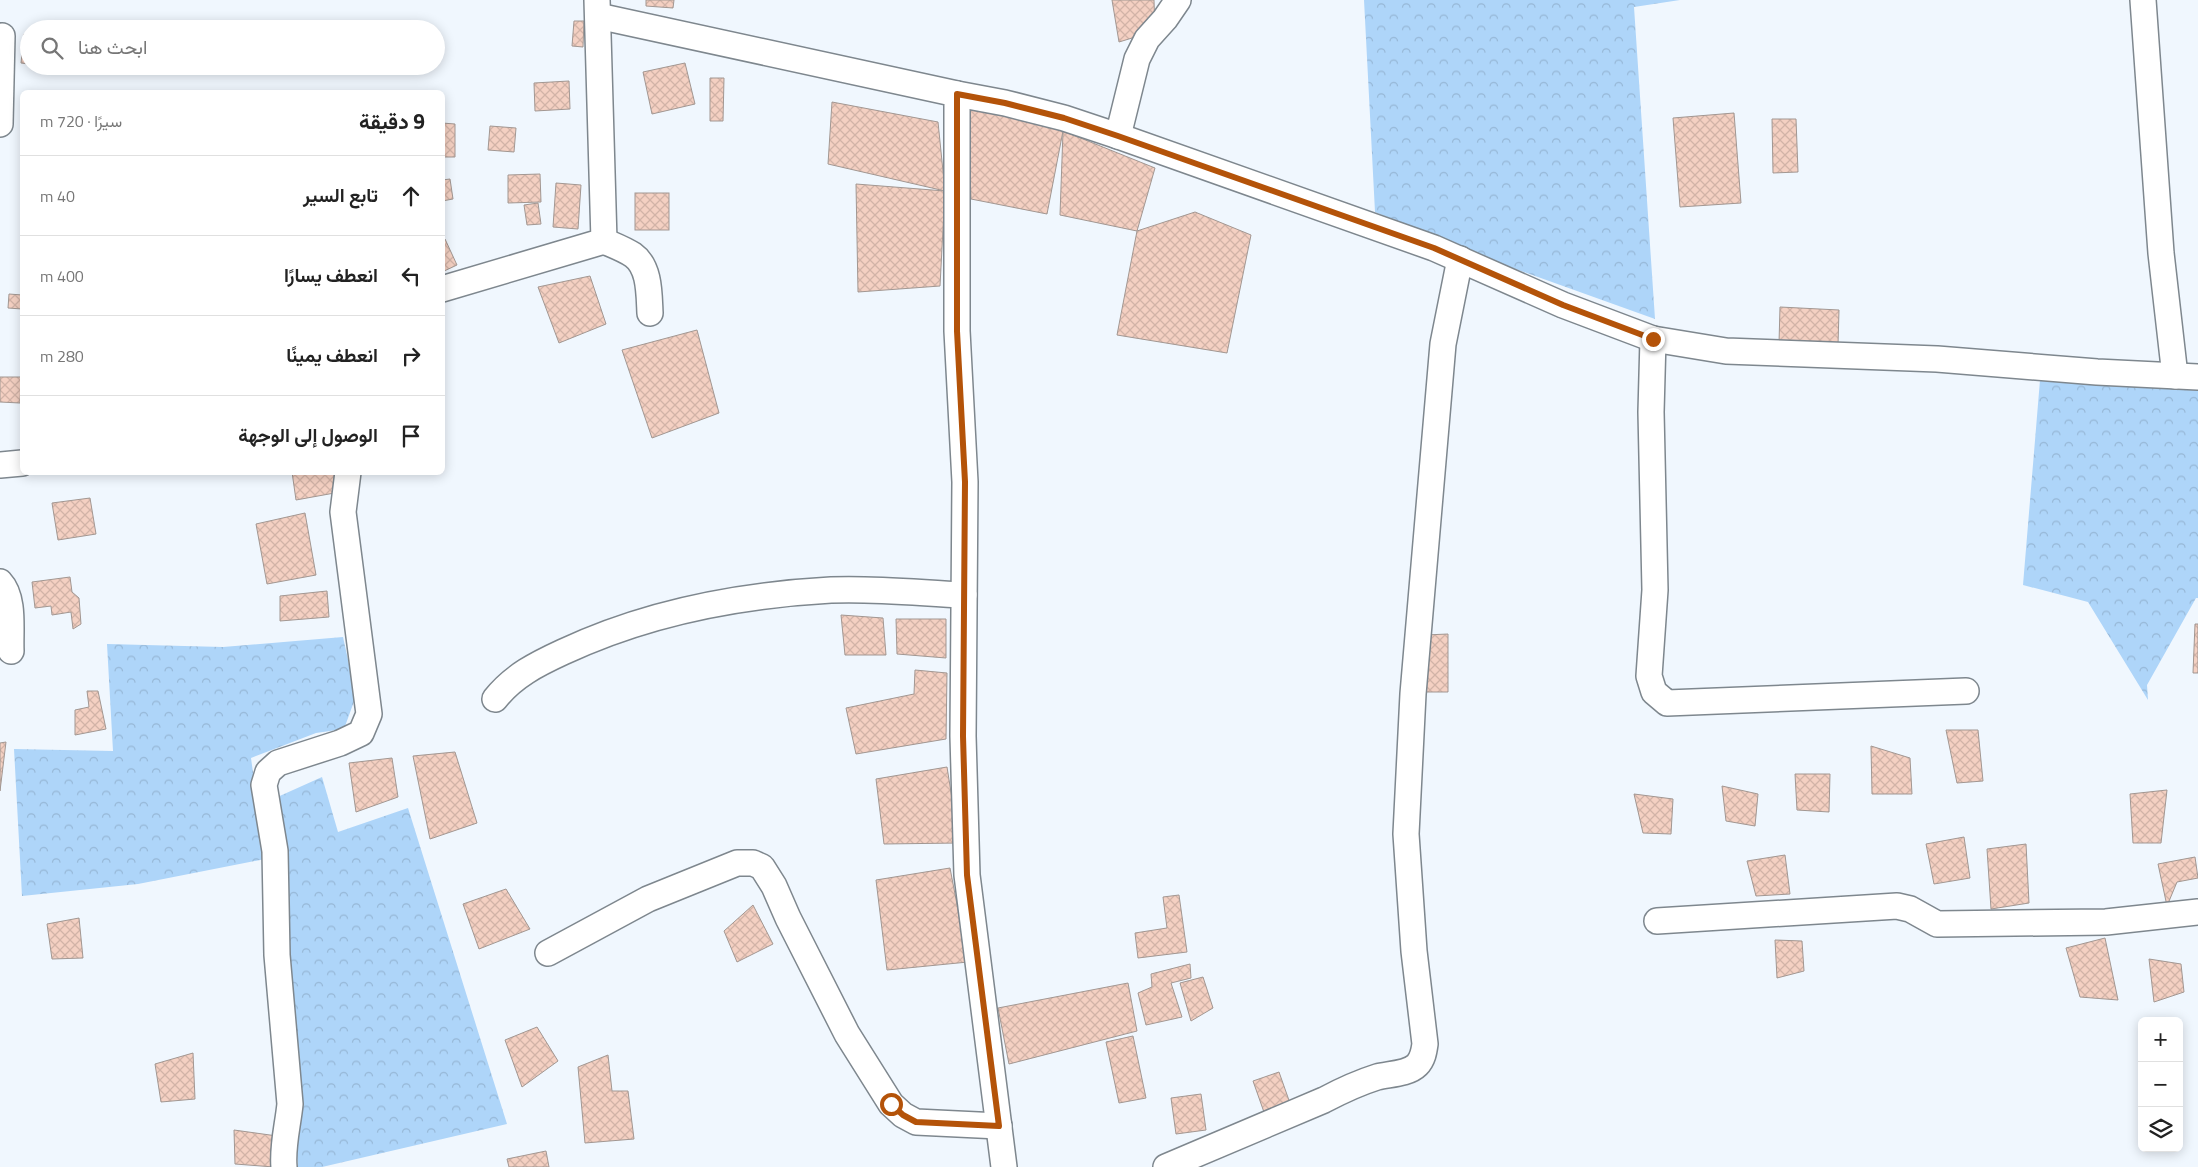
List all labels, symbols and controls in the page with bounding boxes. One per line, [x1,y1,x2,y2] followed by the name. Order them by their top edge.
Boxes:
[20,20,445,75] search box
[78,32,147,61] text: ابحث هنا
[38,34,66,62] icon: search
[359,105,425,137] text: 9 دقيقة
[40,109,122,133] text: سيرًا · 720 m
[303,180,378,209] text: تابع السير
[397,182,425,210] icon: ahead
[40,184,75,208] text: 40 m
[284,260,378,289] text: انعطف يسارًا
[397,262,425,290] icon: left
[40,264,84,288] text: 400 m
[1642,328,1665,351] route end
[286,340,378,369] text: انعطف يمينًا
[397,342,425,370] icon: right
[40,344,84,368] text: 280 m
[238,420,378,449] text: الوصول إلى الوجهة
[397,422,425,450] icon: arrive
[2138,1017,2183,1152] map controls
[2138,1017,2183,1062] button: +
[2138,1062,2183,1107] button: −
[880,1093,903,1116] route start
[2138,1107,2183,1152] button: layers

